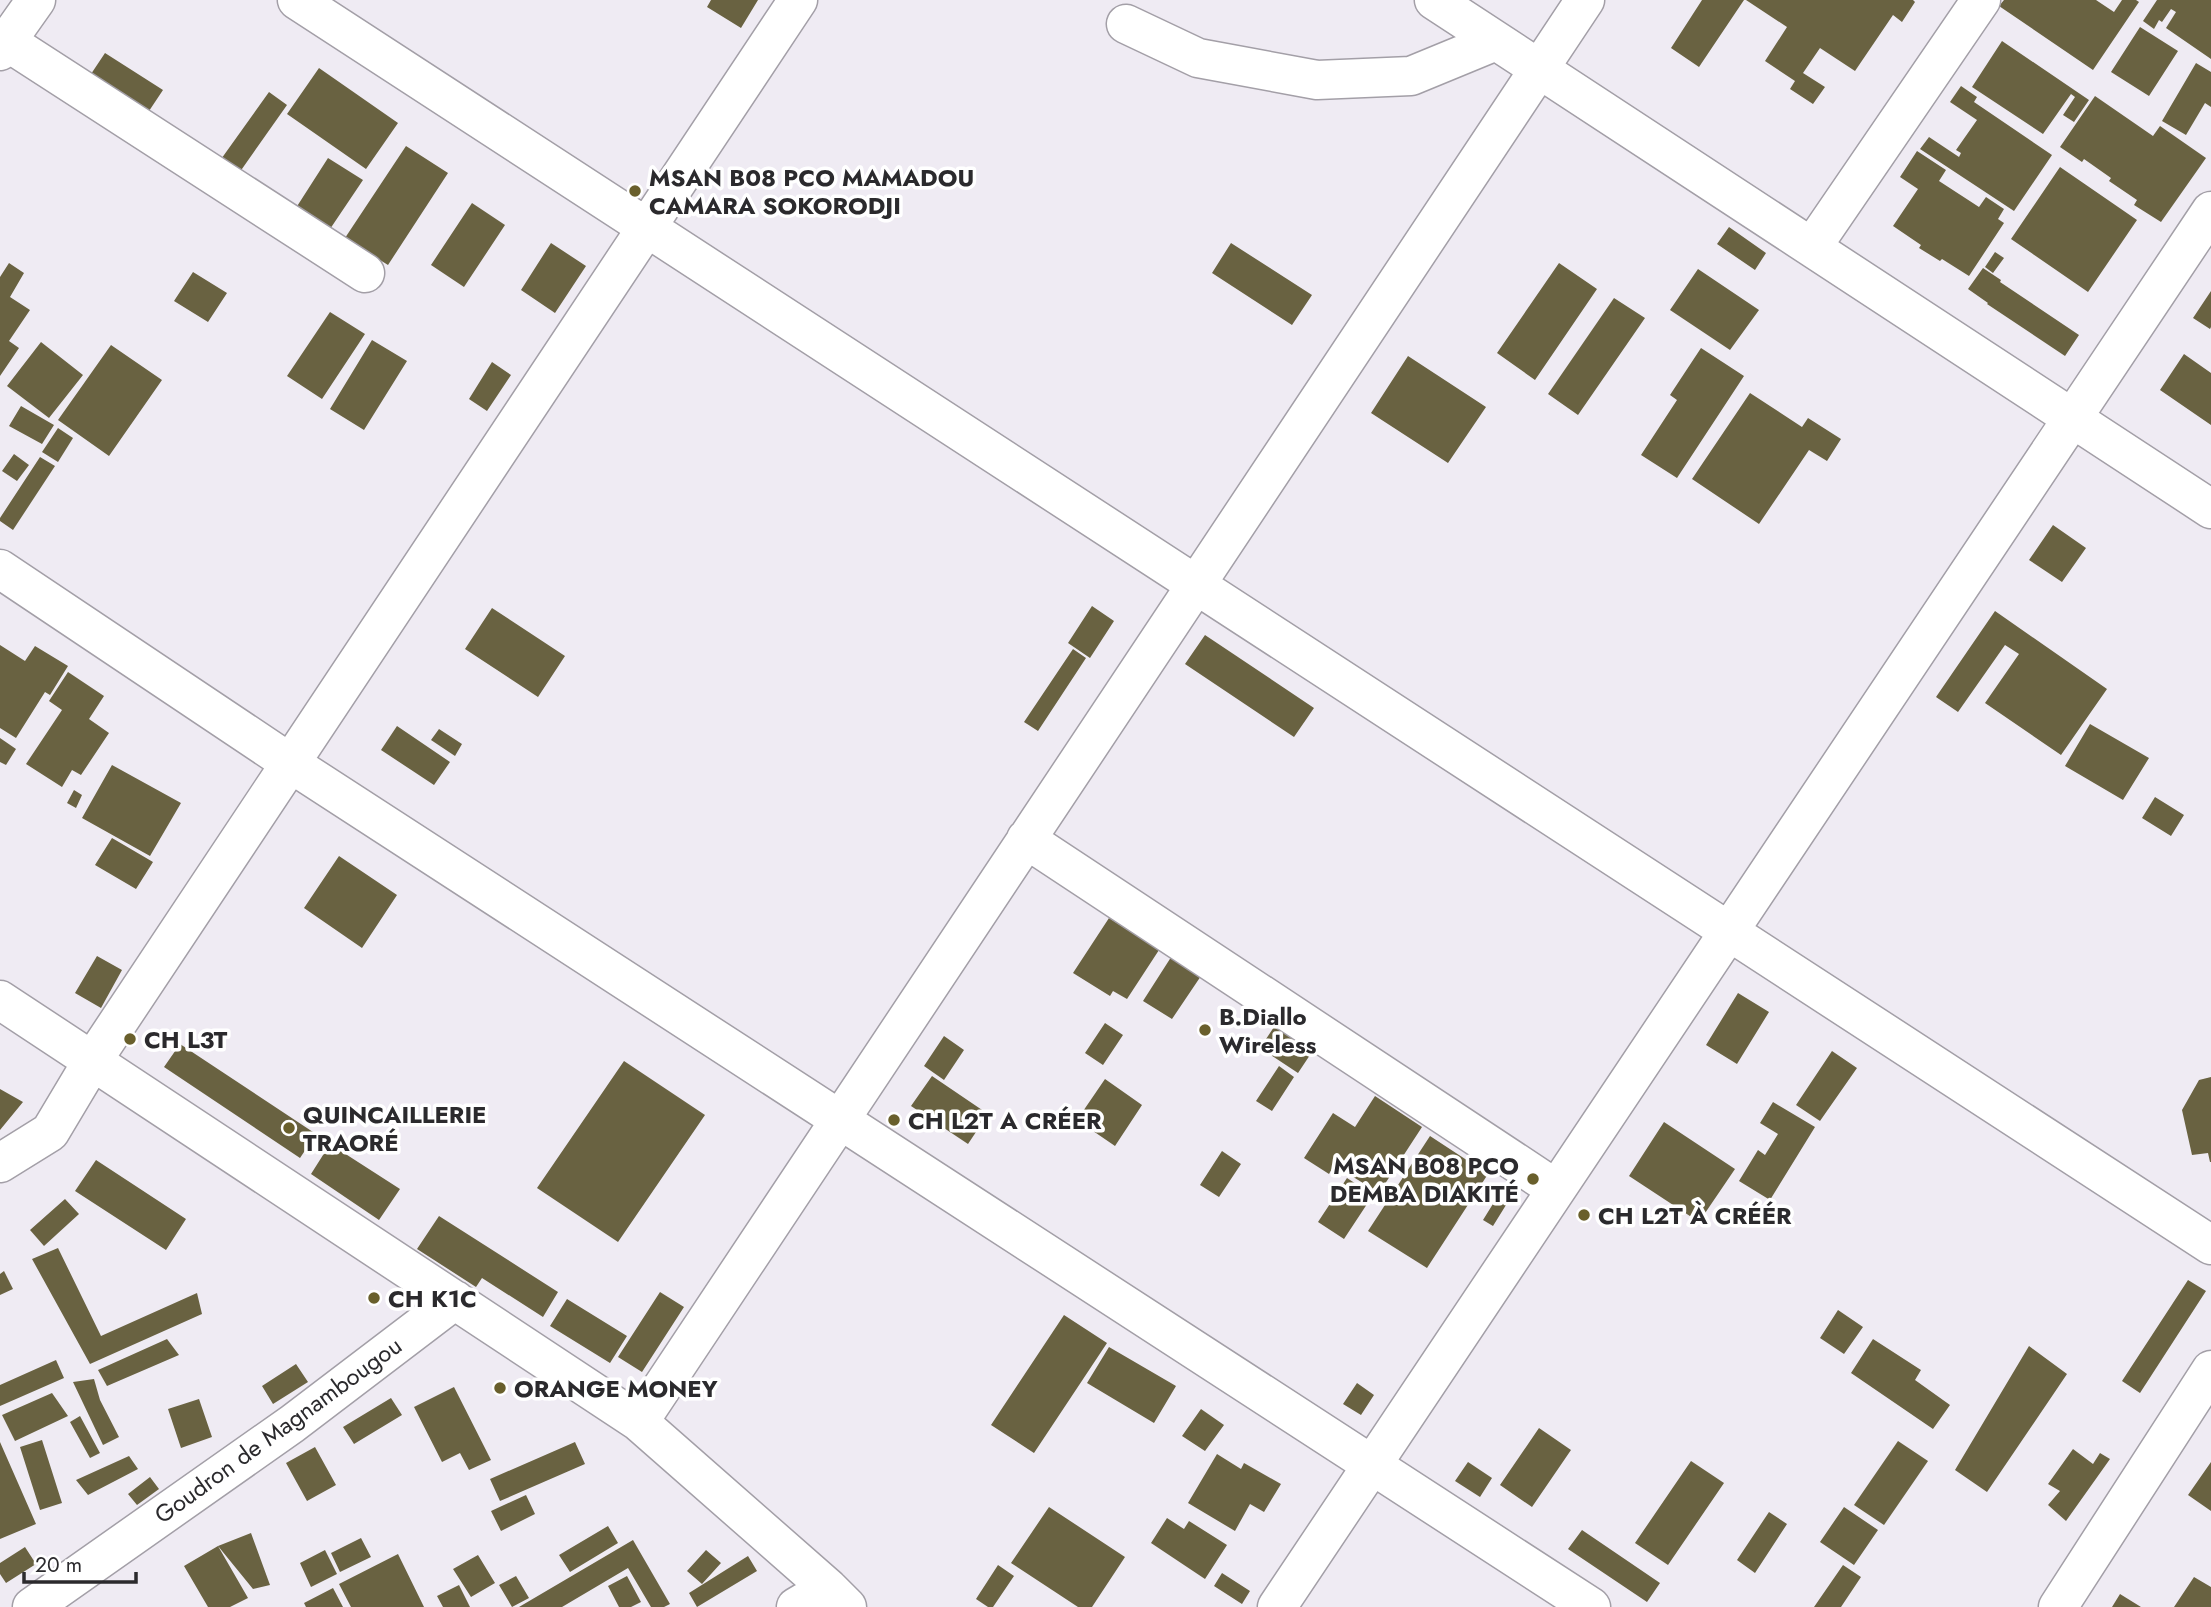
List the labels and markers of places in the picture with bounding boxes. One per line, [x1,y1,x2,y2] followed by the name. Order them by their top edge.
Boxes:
[649,160,974,223] place label: MSAN B08 PCO MAMADOU CAMARA SOKORODJI
[627,183,643,199] marker: MSAN B08 PCO MAMADOU CAMARA SOKORODJI
[1219,999,1317,1062] place label: B.Diallo Wireless
[144,1022,228,1057] place label: CH L3T
[1197,1022,1213,1038] marker: B.Diallo Wireless
[122,1031,138,1047] marker: CH L3T
[303,1097,487,1160] place label: QUINCAILLERIE TRAORÉ
[908,1103,1102,1138] place label: CH L2T A CRÉER
[886,1112,902,1128] marker: CH L2T A CRÉER
[281,1120,297,1136] marker: QUINCAILLERIE TRAORÉ
[1330,1148,1519,1211] place label: MSAN B08 PCO DEMBA DIAKITÉ
[1525,1171,1541,1187] marker: MSAN B08 PCO DEMBA DIAKITÉ
[1598,1198,1792,1233] place label: CH L2T À CRÉÉR
[1576,1207,1592,1223] marker: CH L2T À CRÉÉR
[388,1281,477,1316] place label: CH K1C
[366,1290,382,1306] marker: CH K1C
[514,1371,718,1406] place label: ORANGE MONEY
[492,1380,508,1396] marker: ORANGE MONEY

